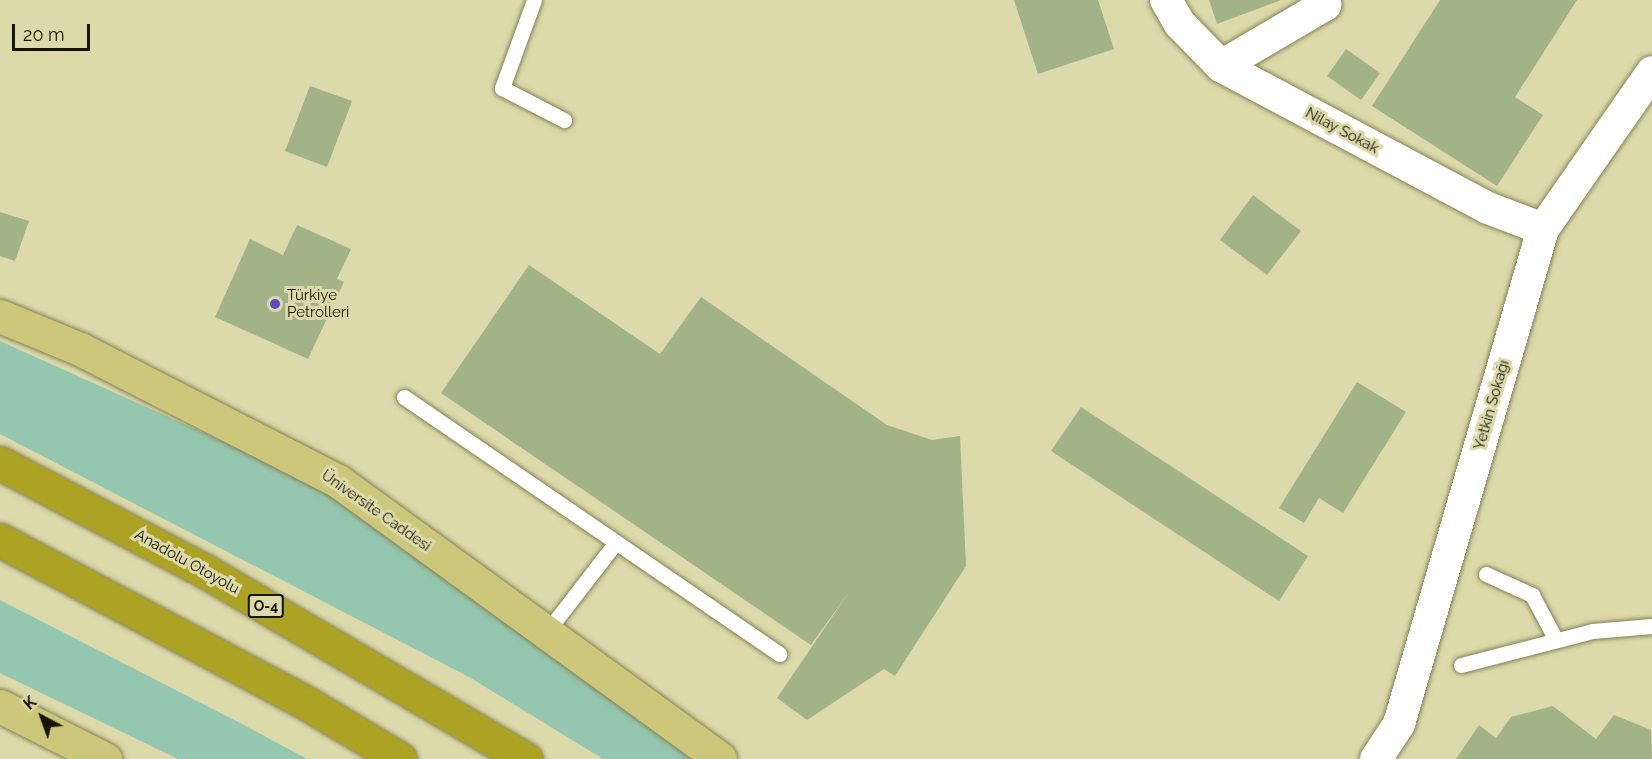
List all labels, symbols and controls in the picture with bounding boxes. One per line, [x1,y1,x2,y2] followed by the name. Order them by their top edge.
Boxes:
[15,12,93,50] scale bar
[23,24,65,45] text: 20 m
[1302,104,1382,158] street label: Nilay Sokak
[287,286,349,321] place label: Türkiye Petrolleri
[268,297,282,311] marker: Türkiye Petrolleri
[1471,358,1513,452] street label: Yetkin Sokağı
[318,466,434,556] street label: Üniversite Caddesi
[132,526,242,598] street label: Anadolu Otoyolu
[246,595,286,617] road number: O-4
[12,687,72,747] north arrow
[20,692,40,714] text: K

